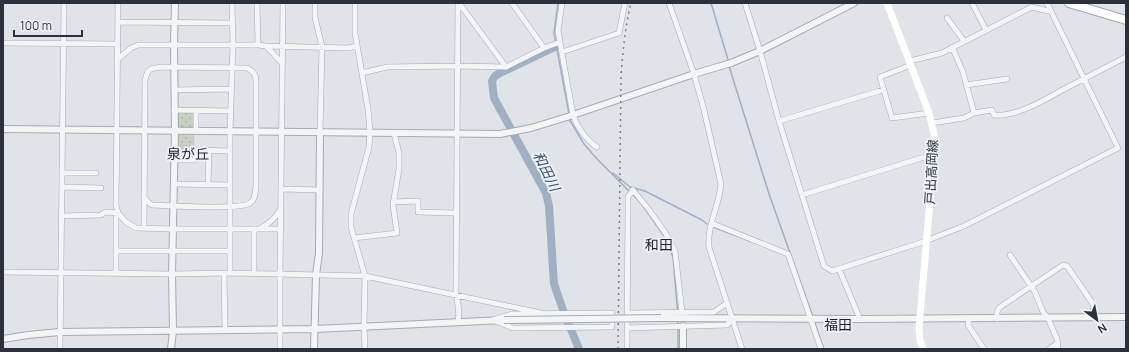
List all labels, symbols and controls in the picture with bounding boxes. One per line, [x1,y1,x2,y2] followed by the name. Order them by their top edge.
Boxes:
[14,12,82,38] scale bar
[20,17,52,34] text: 100 m
[920,139,942,205] street label: 戸出高岡線
[167,144,209,163] district label: 泉が丘
[529,148,566,196] water label: 和田川
[645,235,673,254] district label: 和田
[1077,300,1117,340] north arrow
[824,315,852,334] district label: 福田
[1095,320,1110,337] text: N

